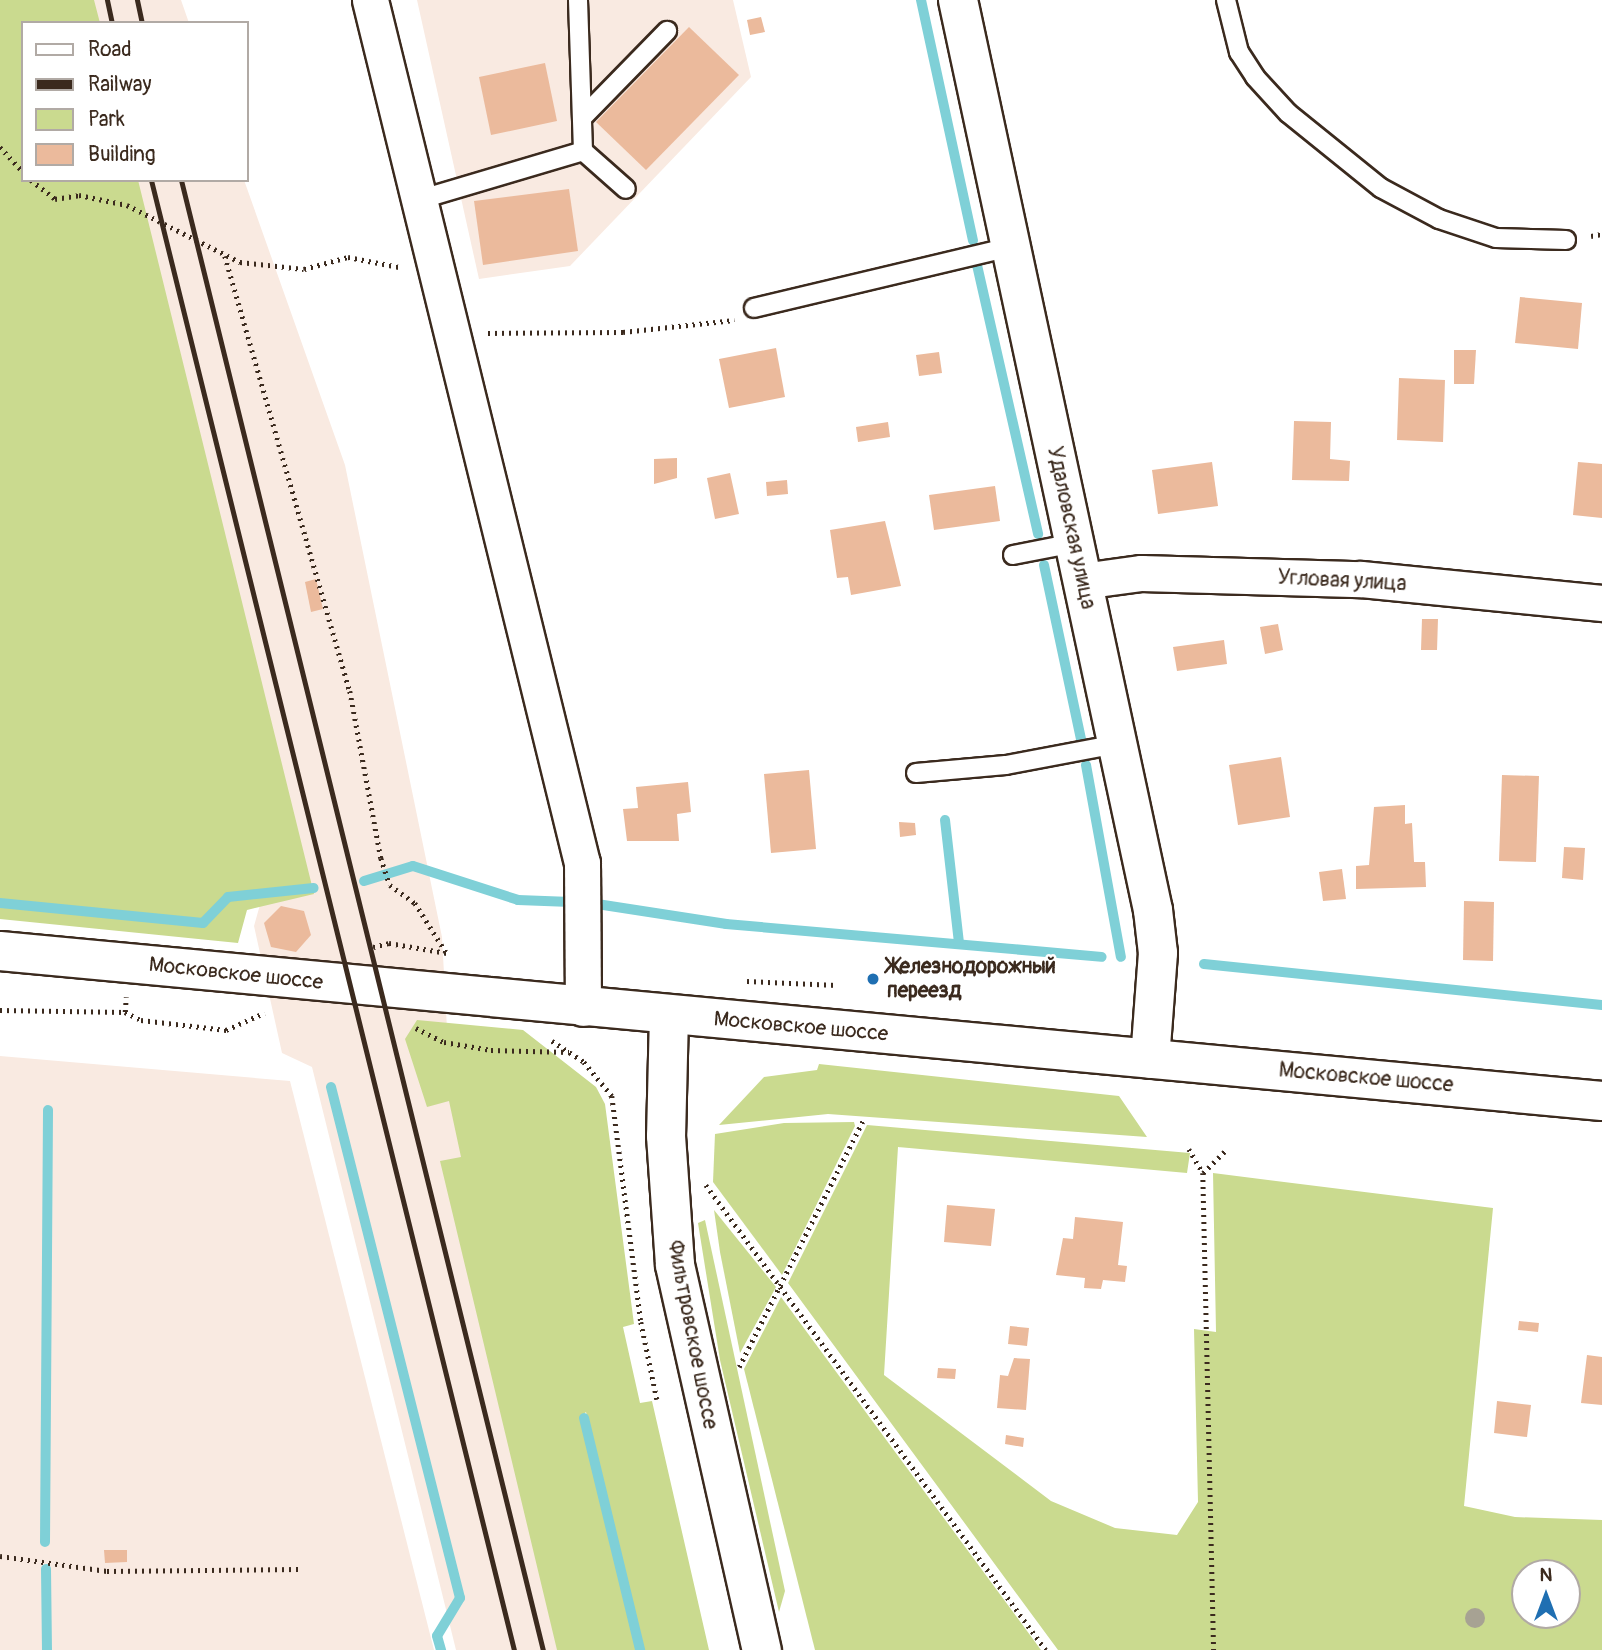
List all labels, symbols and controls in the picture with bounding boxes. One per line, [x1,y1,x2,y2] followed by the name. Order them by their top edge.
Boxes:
[21,21,248,182] legend
[88,36,132,63] text: Road
[88,71,152,98] text: Railway
[88,106,125,133] text: Park
[88,141,155,168] text: Building
[1041,444,1101,612] street label: Удаловская улица
[1277,565,1407,597] street label: Угловая улица
[148,952,324,996] street label: Московское шоссе
[887,954,1056,1004] place label: Железнодорожный переезд
[865,971,881,987] marker: Железнодорожный переезд
[713,1007,889,1047] street label: Московское шоссе
[1278,1058,1454,1098] street label: Московское шоссе
[661,1239,723,1431] street label: Фильтровское шоссе
[1511,1559,1581,1629] north arrow
[1540,1563,1552,1587] text: N

